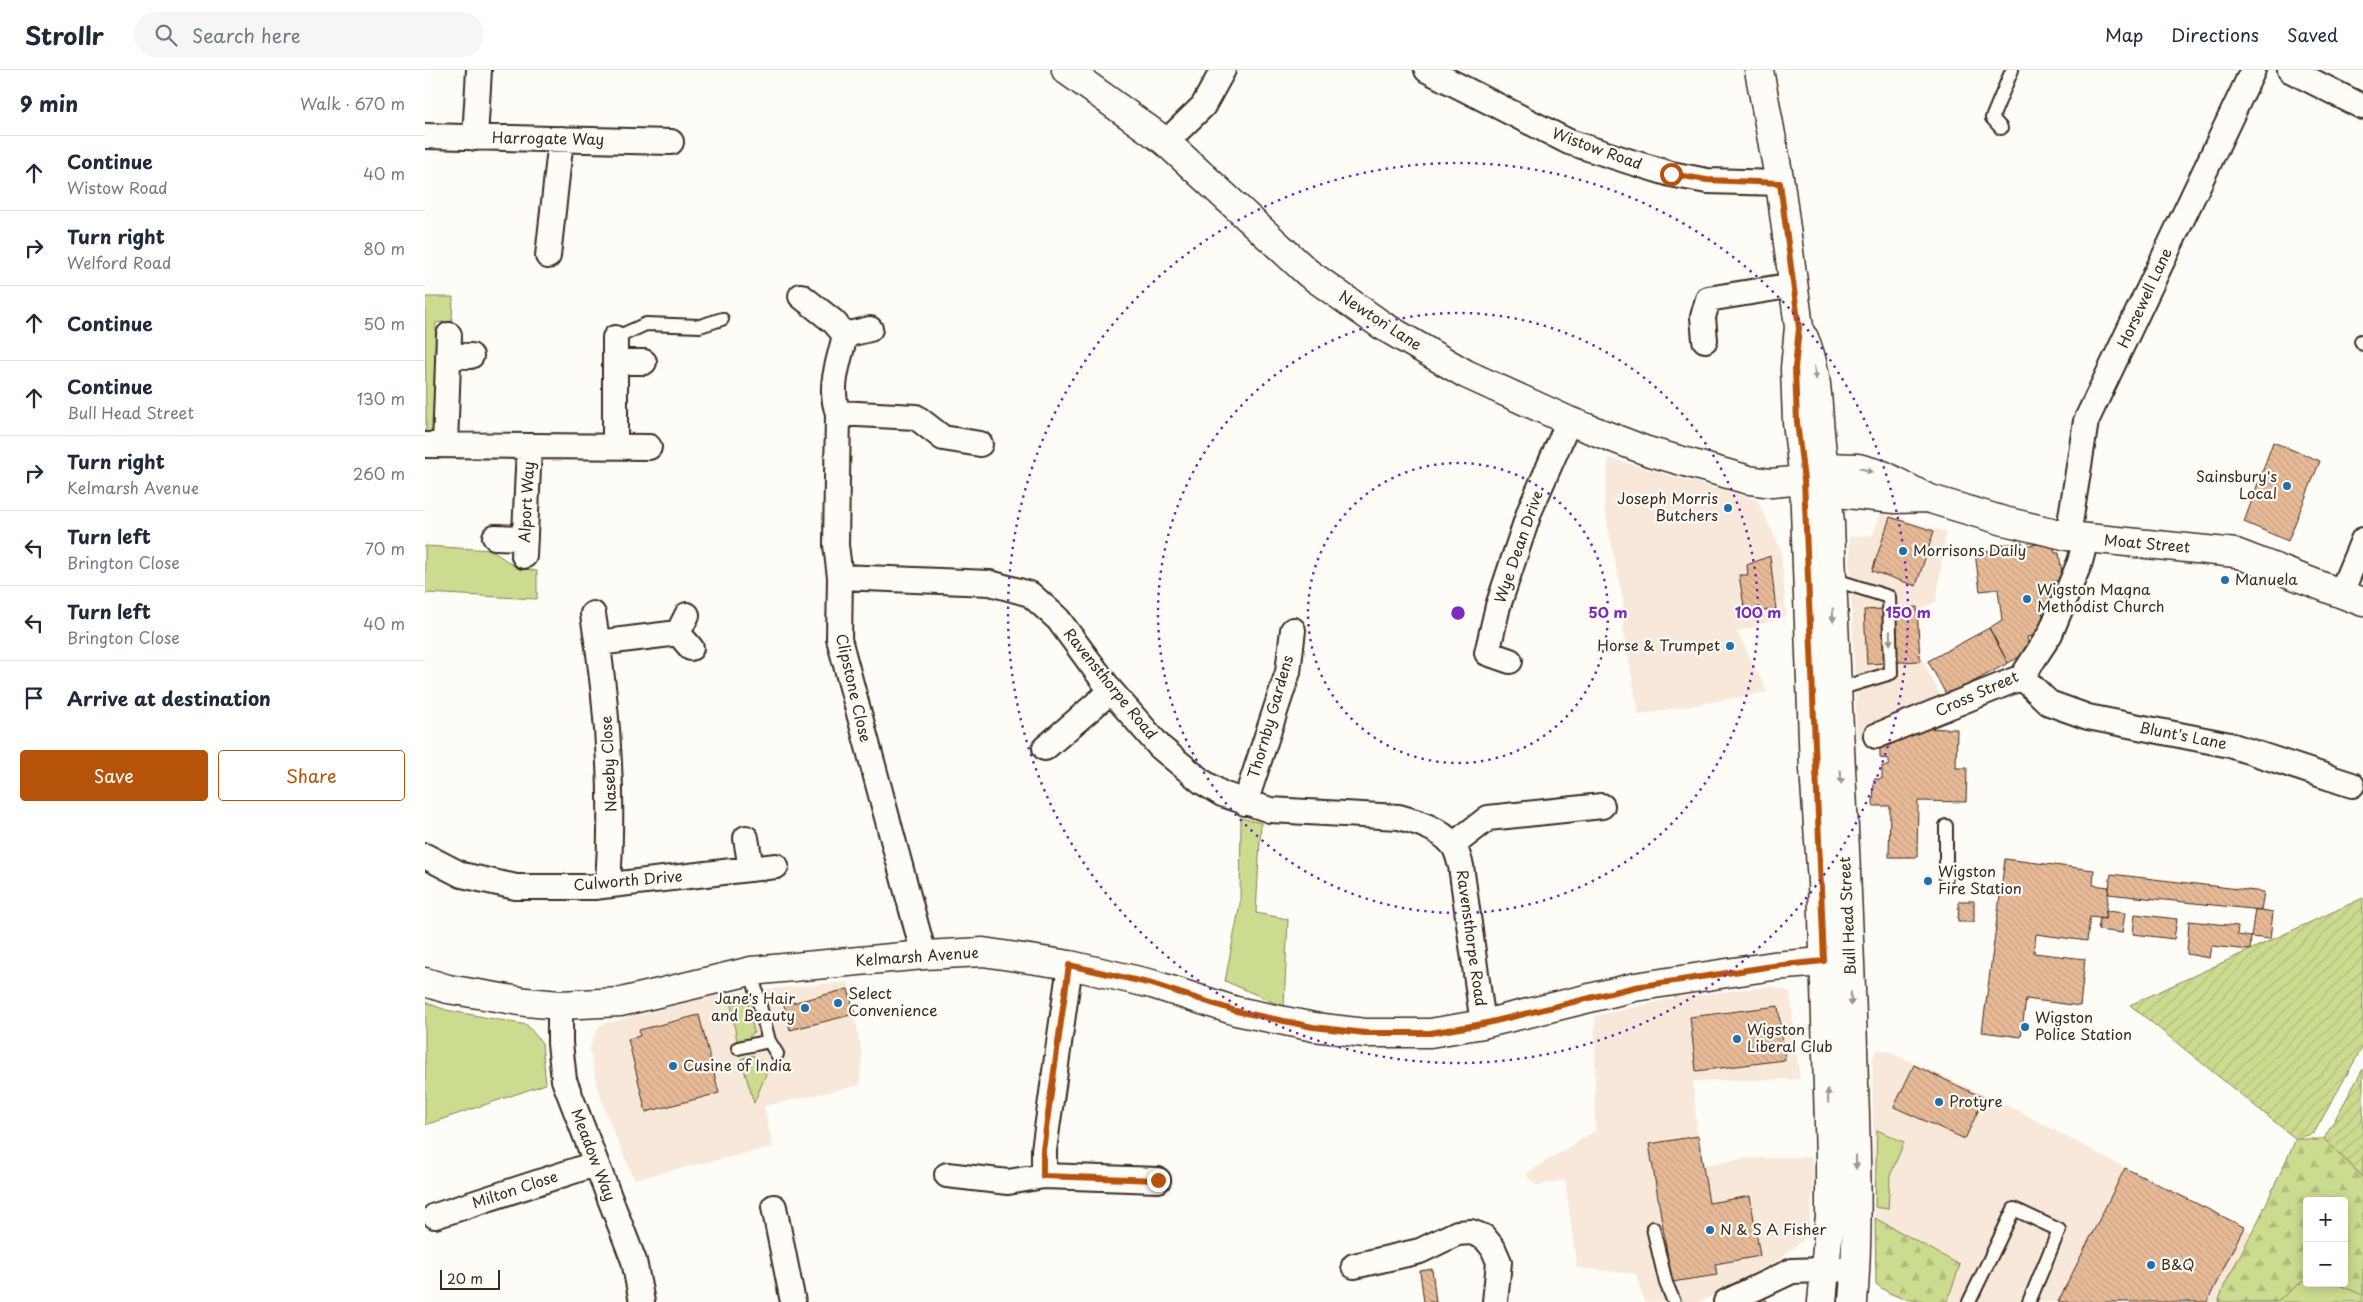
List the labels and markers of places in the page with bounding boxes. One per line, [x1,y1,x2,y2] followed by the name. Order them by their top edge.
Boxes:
[2196,464,2277,504] place label: Sainsbury's Local
[2281,480,2293,492] marker: Sainsbury's Local
[1617,486,1718,526] place label: Joseph Morris Butchers
[1722,502,1734,514] marker: Joseph Morris Butchers
[1913,538,2026,561] place label: Morrisons Daily
[1897,545,1909,557] marker: Morrisons Daily
[2235,567,2298,590] place label: Manuela
[2219,574,2231,586] marker: Manuela
[2037,577,2165,617] place label: Wigston Magna Methodist Church
[2021,593,2033,605] marker: Wigston Magna Methodist Church
[1449,604,1467,622] centre of rings
[1597,633,1720,656] place label: Horse & Trumpet
[1724,640,1736,652] marker: Horse & Trumpet
[1938,859,2022,899] place label: Wigston Fire Station
[1922,875,1934,887] marker: Wigston Fire Station
[848,981,937,1021] place label: Select Convenience
[711,986,795,1026] place label: Jane's Hair and Beauty
[832,997,844,1009] marker: Select Convenience
[799,1002,811,1014] marker: Jane's Hair and Beauty
[2035,1005,2132,1045] place label: Wigston Police Station
[1747,1017,1833,1057] place label: Wigston Liberal Club
[2019,1021,2031,1033] marker: Wigston Police Station
[1731,1033,1743,1045] marker: Wigston Liberal Club
[683,1053,792,1076] place label: Cusine of India
[667,1060,679,1072] marker: Cusine of India
[1949,1089,2002,1112] place label: Protyre
[1933,1096,1945,1108] marker: Protyre
[1720,1217,1826,1240] place label: N & S A Fisher
[1704,1224,1716,1236] marker: N & S A Fisher
[2161,1252,2194,1275] place label: B&Q
[2145,1259,2157,1271] marker: B&Q

